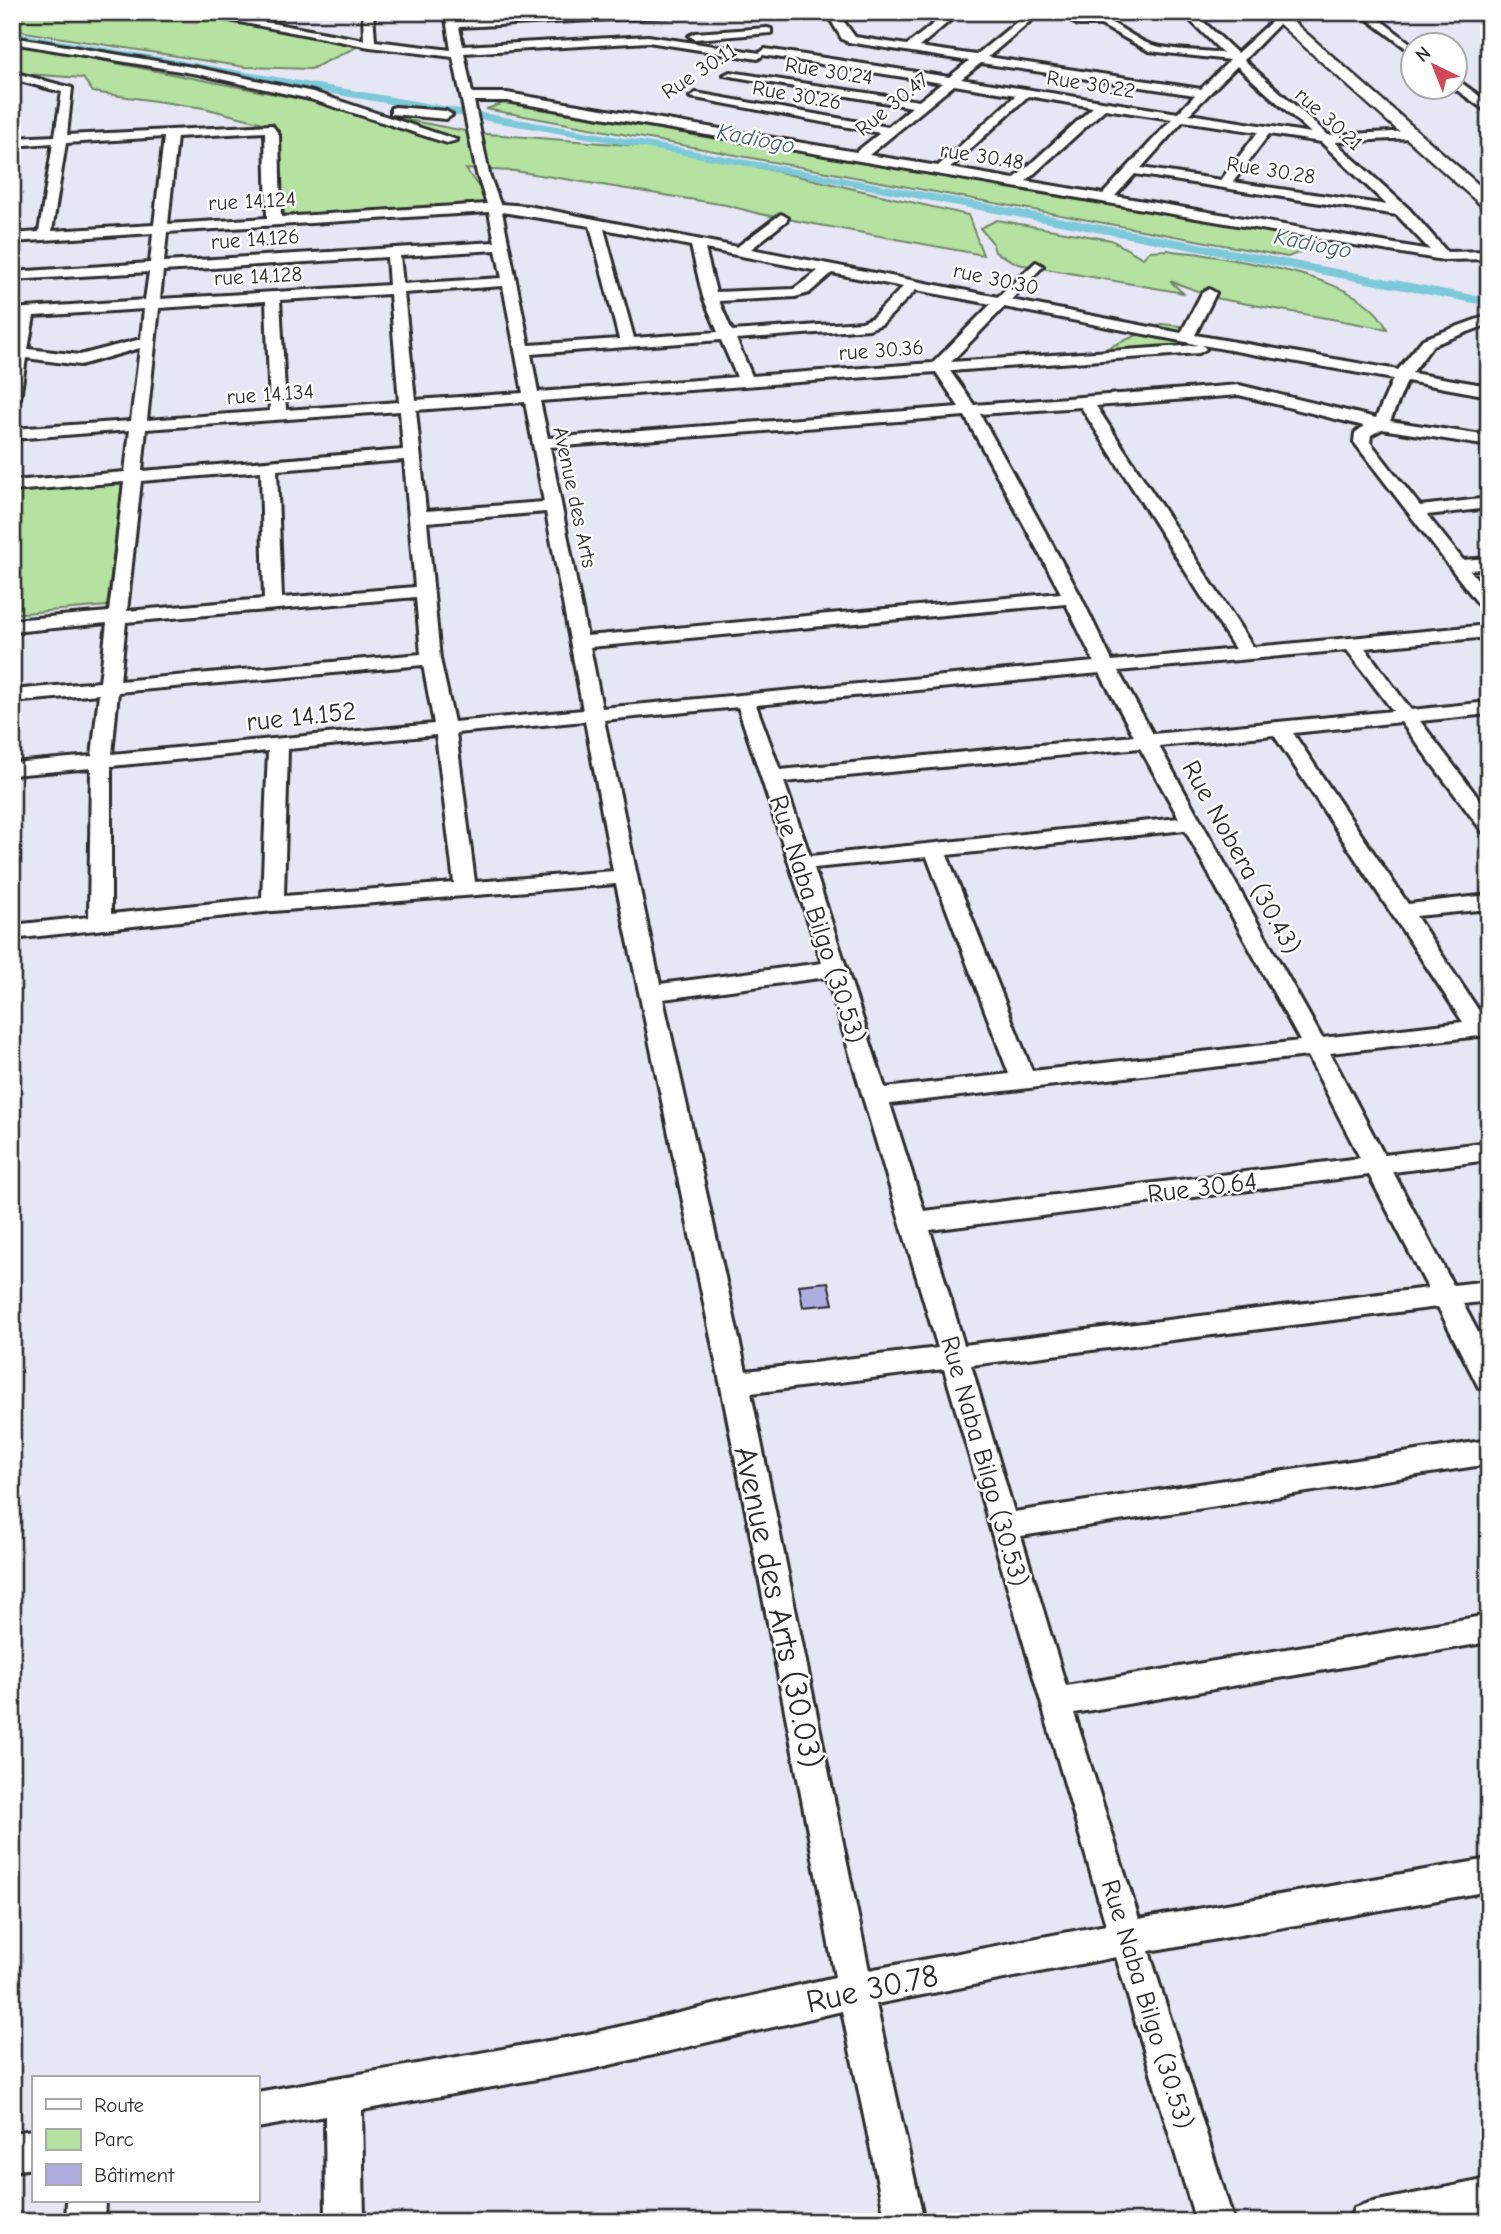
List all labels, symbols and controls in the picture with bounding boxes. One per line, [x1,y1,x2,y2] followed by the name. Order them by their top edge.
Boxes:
[1400,32,1470,102] north arrow
[657,38,741,104] street label: Rue 30.11
[1411,42,1435,67] text: N
[783,52,875,90] street label: Rue 30.24
[1045,65,1137,103] street label: Rue 30.22
[850,67,934,141] street label: Rue 30.47
[751,75,843,115] street label: Rue 30.26
[1290,82,1368,156] street label: rue 30.21
[715,118,797,159] water label: Kadiogo
[939,138,1025,174] street label: rue 30.48
[1225,151,1317,189] street label: Rue 30.28
[208,187,296,215] street label: rue 14.124
[1272,223,1354,264] water label: Kadiogo
[210,224,300,254] street label: rue 14.126
[951,258,1041,300] street label: rue 30.30
[213,262,303,290] street label: rue 14.128
[838,335,924,365] street label: rue 30.36
[226,379,314,409] street label: rue 14.134
[548,424,602,570] street label: Avenue des Arts
[245,696,357,738] street label: rue 14.152
[1175,755,1307,960] street label: Rue Nobera (30.43)
[763,791,871,1047] street label: Rue Naba Bilgo (30.53)
[1146,1166,1259,1210] street label: Rue 30.64
[934,1333,1034,1590] street label: Rue Naba Bilgo (30.53)
[726,1443,831,1771] street label: Avenue des Arts (30.03)
[1095,1876,1199,2133] street label: Rue Naba Bilgo (30.53)
[803,1956,942,2021] street label: Rue 30.78
[32,2076,259,2202] legend
[94,2093,144,2117] text: Route
[94,2127,134,2151] text: Parc
[94,2163,175,2187] text: Bâtiment

